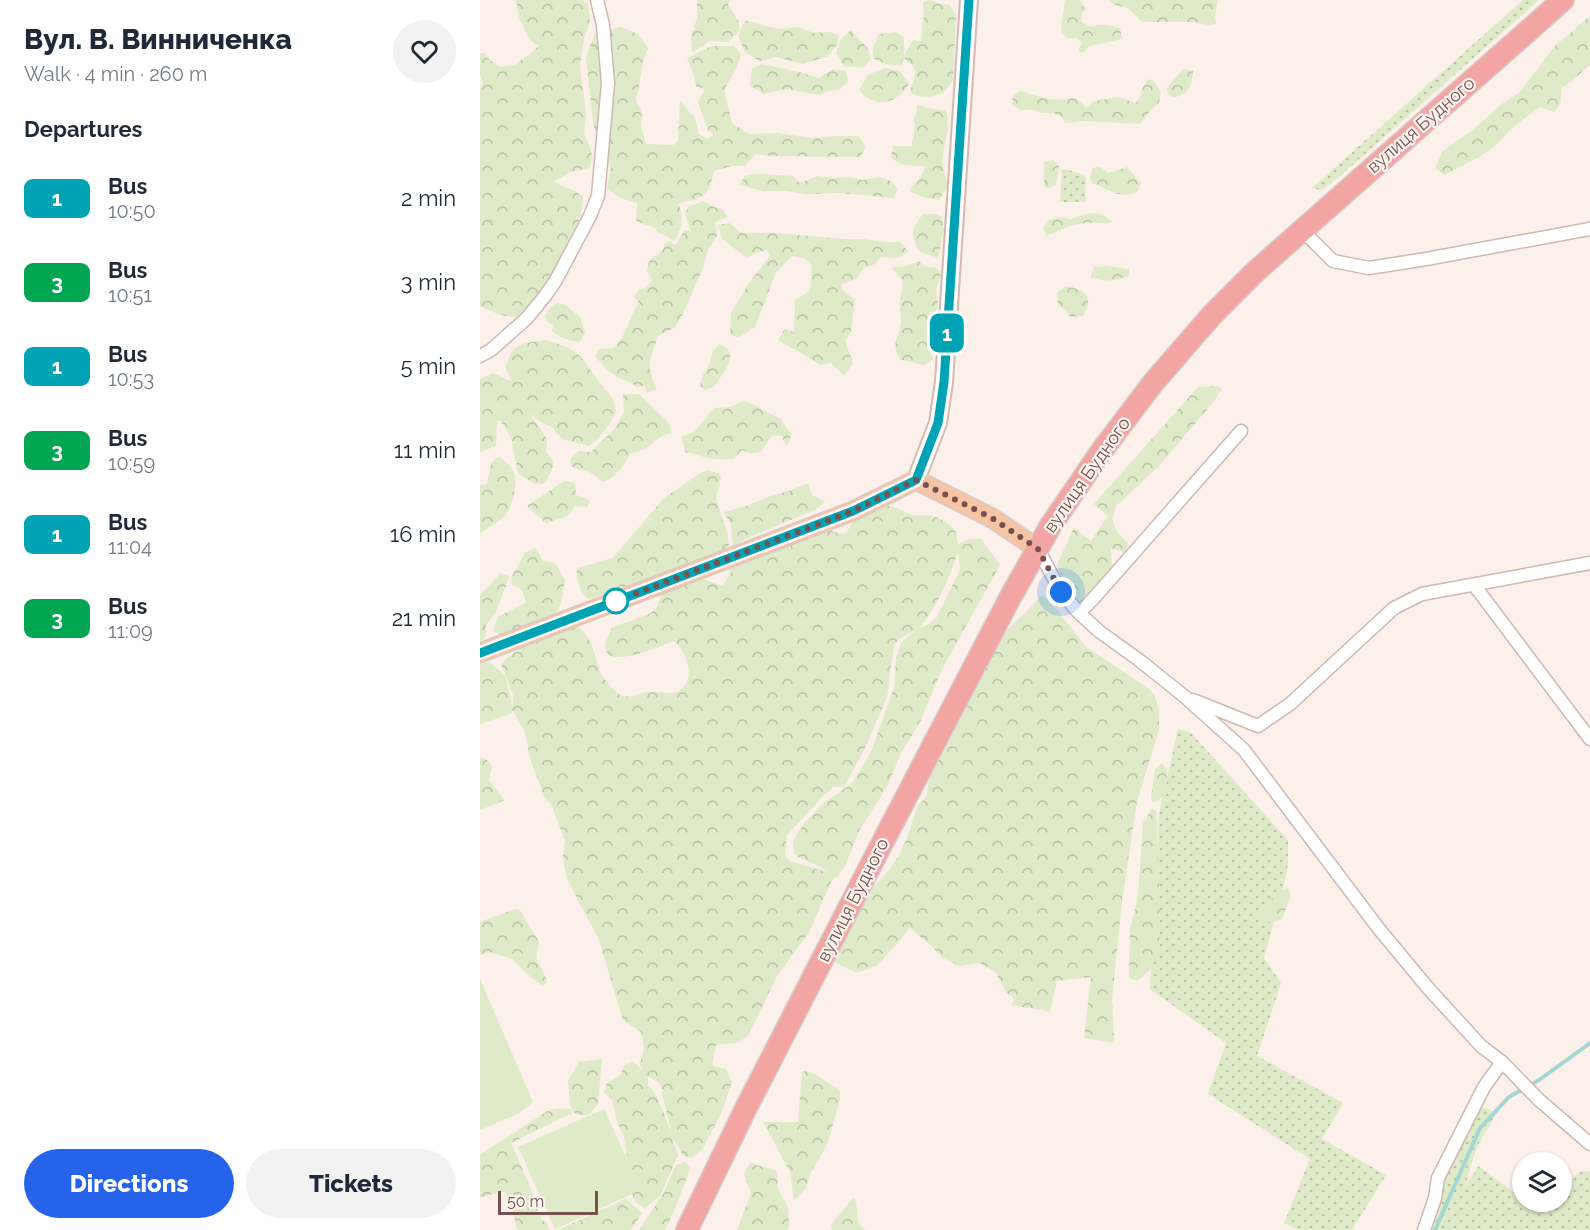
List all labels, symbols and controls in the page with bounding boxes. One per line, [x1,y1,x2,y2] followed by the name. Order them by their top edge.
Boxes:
[393,20,456,83] button: heart
[24,23,292,56] text: Вул. В. Винниченка
[24,62,207,86] text: Walk · 4 min · 260 m
[1363,72,1479,177] street label: вулиця Будного
[24,116,142,142] text: Departures
[108,173,147,199] text: Bus
[401,185,456,211] text: 2 min
[52,186,62,211] text: 1
[108,199,156,223] text: 10:50
[108,257,147,283] text: Bus
[401,269,456,295] text: 3 min
[51,270,63,295] text: 3
[108,283,152,307] text: 10:51
[928,314,966,352] line badge: 1
[942,321,952,346] text: 1
[108,341,147,367] text: Bus
[401,353,456,379] text: 5 min
[52,354,62,379] text: 1
[108,367,154,391] text: 10:53
[1039,413,1134,536] street label: вулиця Будного
[108,425,147,451] text: Bus
[394,437,456,463] text: 11 min
[51,438,63,463] text: 3
[108,451,155,475] text: 10:59
[108,509,147,535] text: Bus
[390,521,456,547] text: 16 min
[52,522,62,547] text: 1
[108,535,152,559] text: 11:04
[1046,577,1076,607] your location
[603,588,629,614] unlabelled marker
[108,593,147,619] text: Bus
[392,605,456,631] text: 21 min
[51,606,63,631] text: 3
[108,619,153,643] text: 11:09
[812,834,893,965] street label: вулиця Будного
[24,1149,234,1218] button: Directions
[246,1149,456,1218] button: Tickets
[1512,1152,1572,1212] map controls
[1512,1152,1572,1212] button: layers
[498,1188,598,1216] scale bar
[507,1192,544,1211] text: 50 m

